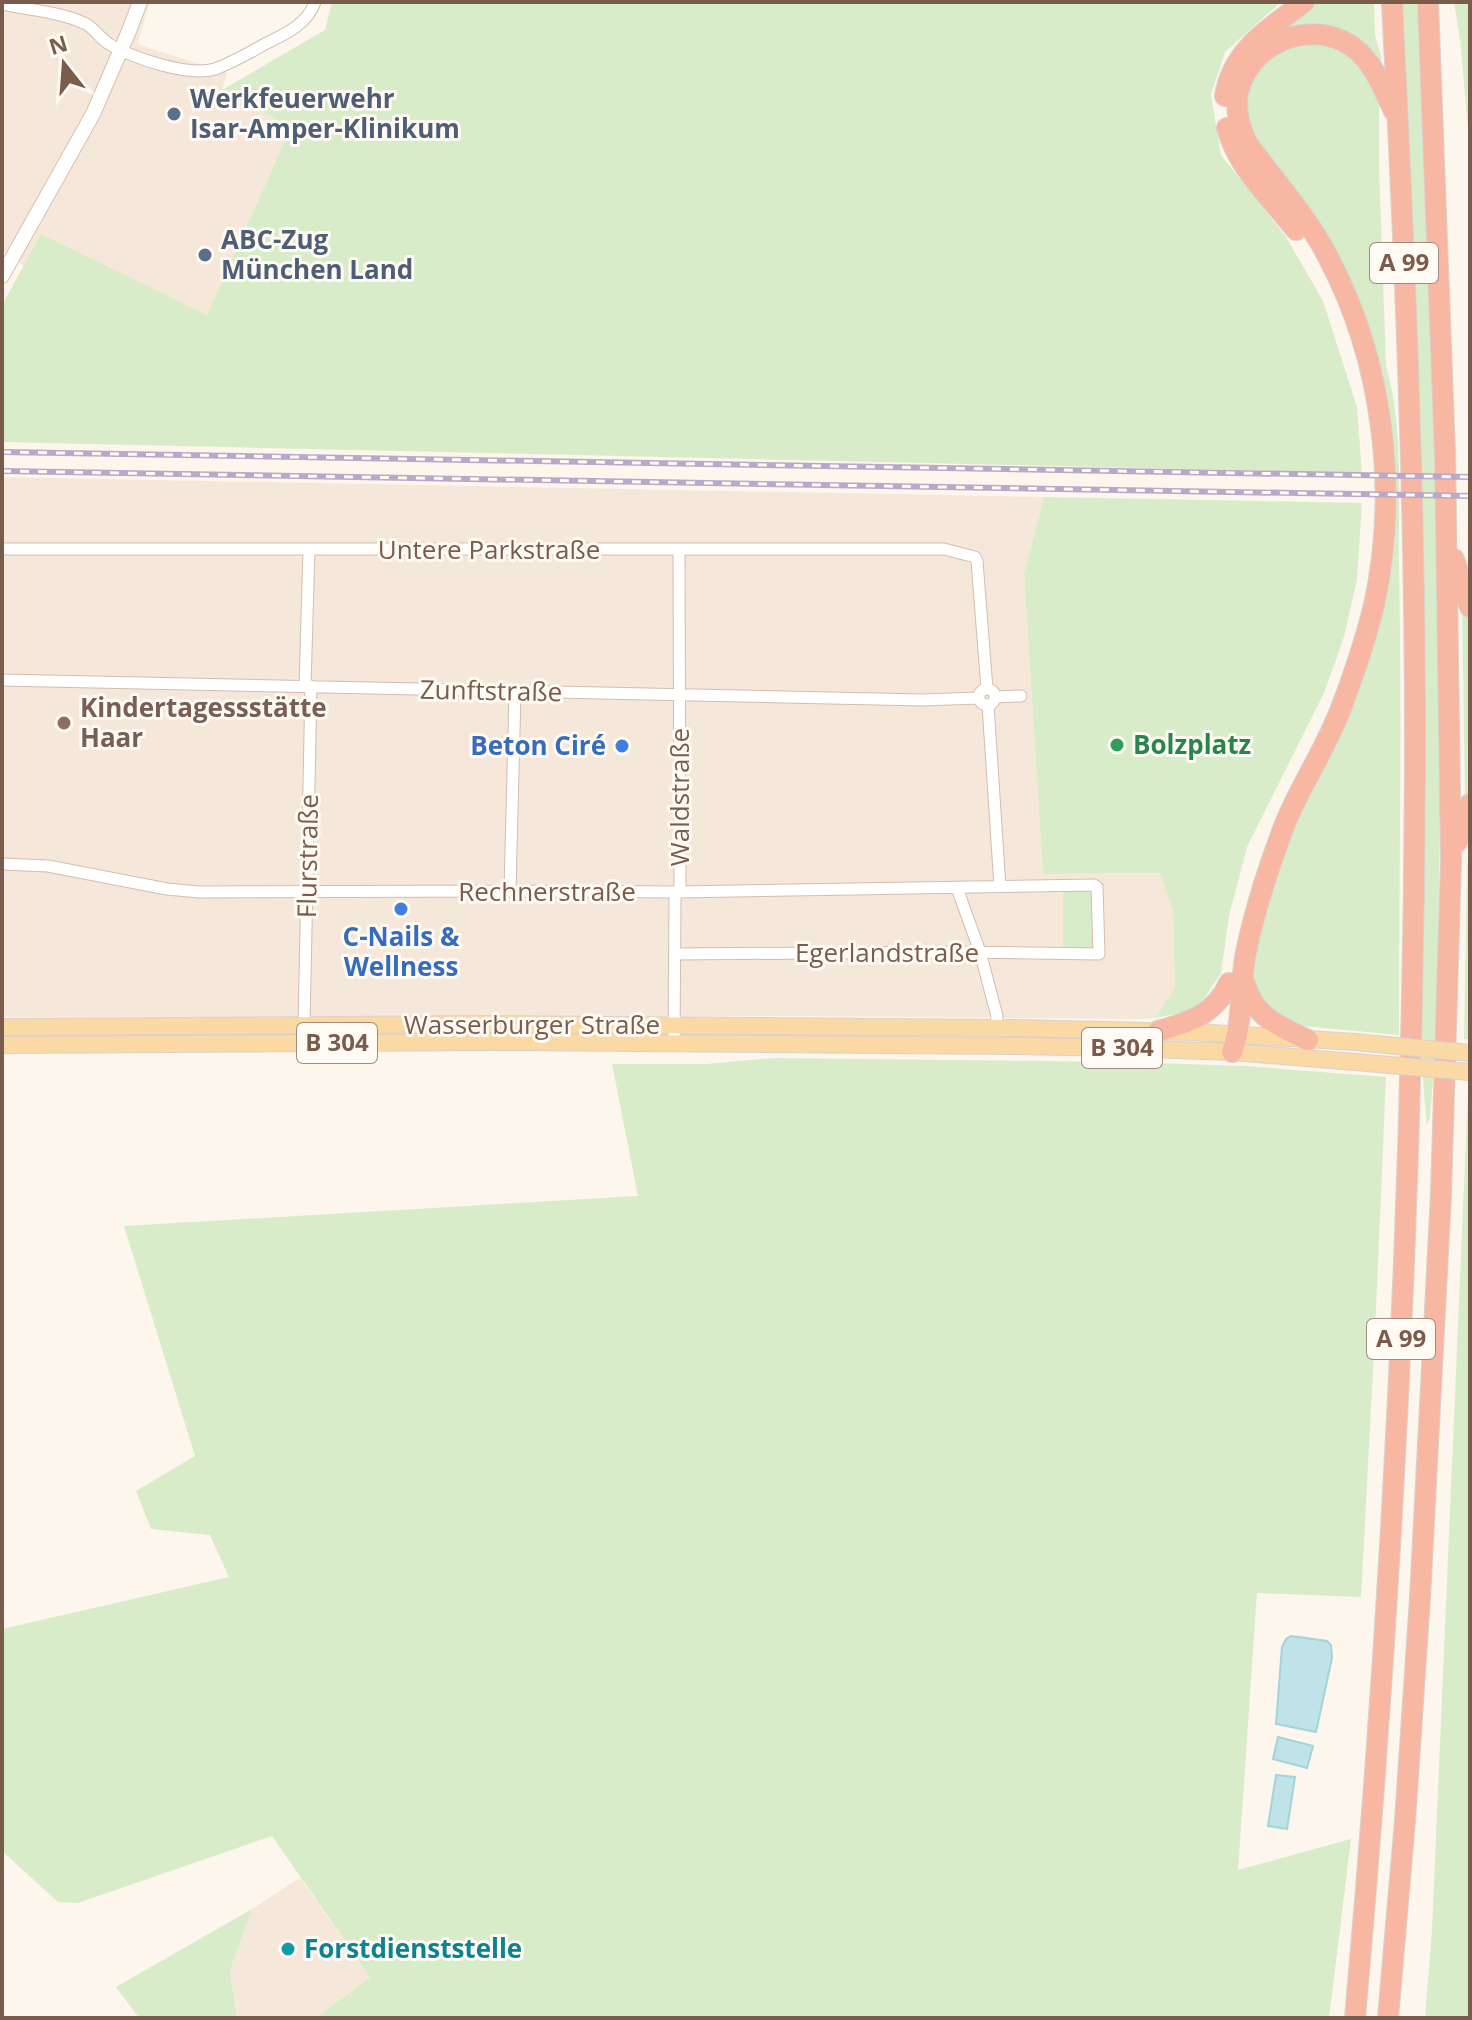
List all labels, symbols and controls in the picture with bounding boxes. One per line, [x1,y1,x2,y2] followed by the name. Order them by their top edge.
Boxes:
[24,24,104,104] north arrow
[45,27,71,61] text: N
[190,80,460,146] place label: Werkfeuerwehr Isar-Amper-Klinikum
[165,105,183,123] marker: Werkfeuerwehr Isar-Amper-Klinikum
[221,221,413,287] place label: ABC-Zug München Land
[1370,243,1438,283] road number: A 99
[196,246,214,264] marker: ABC-Zug München Land
[378,531,600,567] street label: Untere Parkstraße
[420,671,562,709] street label: Zunftstraße
[80,689,327,755] place label: Kindertagessstätte Haar
[55,714,73,732] marker: Kindertagessstätte Haar
[1133,726,1251,762] place label: Bolzplatz
[470,727,606,763] place label: Beton Ciré
[661,728,697,866] street label: Waldstraße
[1108,736,1126,754] marker: Bolzplatz
[613,737,631,755] marker: Beton Ciré
[288,794,326,918] street label: Flurstraße
[458,873,636,909] street label: Rechnerstraße
[392,900,410,918] marker: C-Nails & Wellness
[343,918,460,984] place label: C-Nails & Wellness
[795,934,979,970] street label: Egerlandstraße
[404,1006,660,1042] street label: Wasserburger Straße
[297,1023,377,1063] road number: B 304
[1082,1028,1162,1068] road number: B 304
[1367,1319,1435,1359] road number: A 99
[304,1930,522,1966] place label: Forstdienststelle
[279,1940,297,1958] marker: Forstdienststelle

